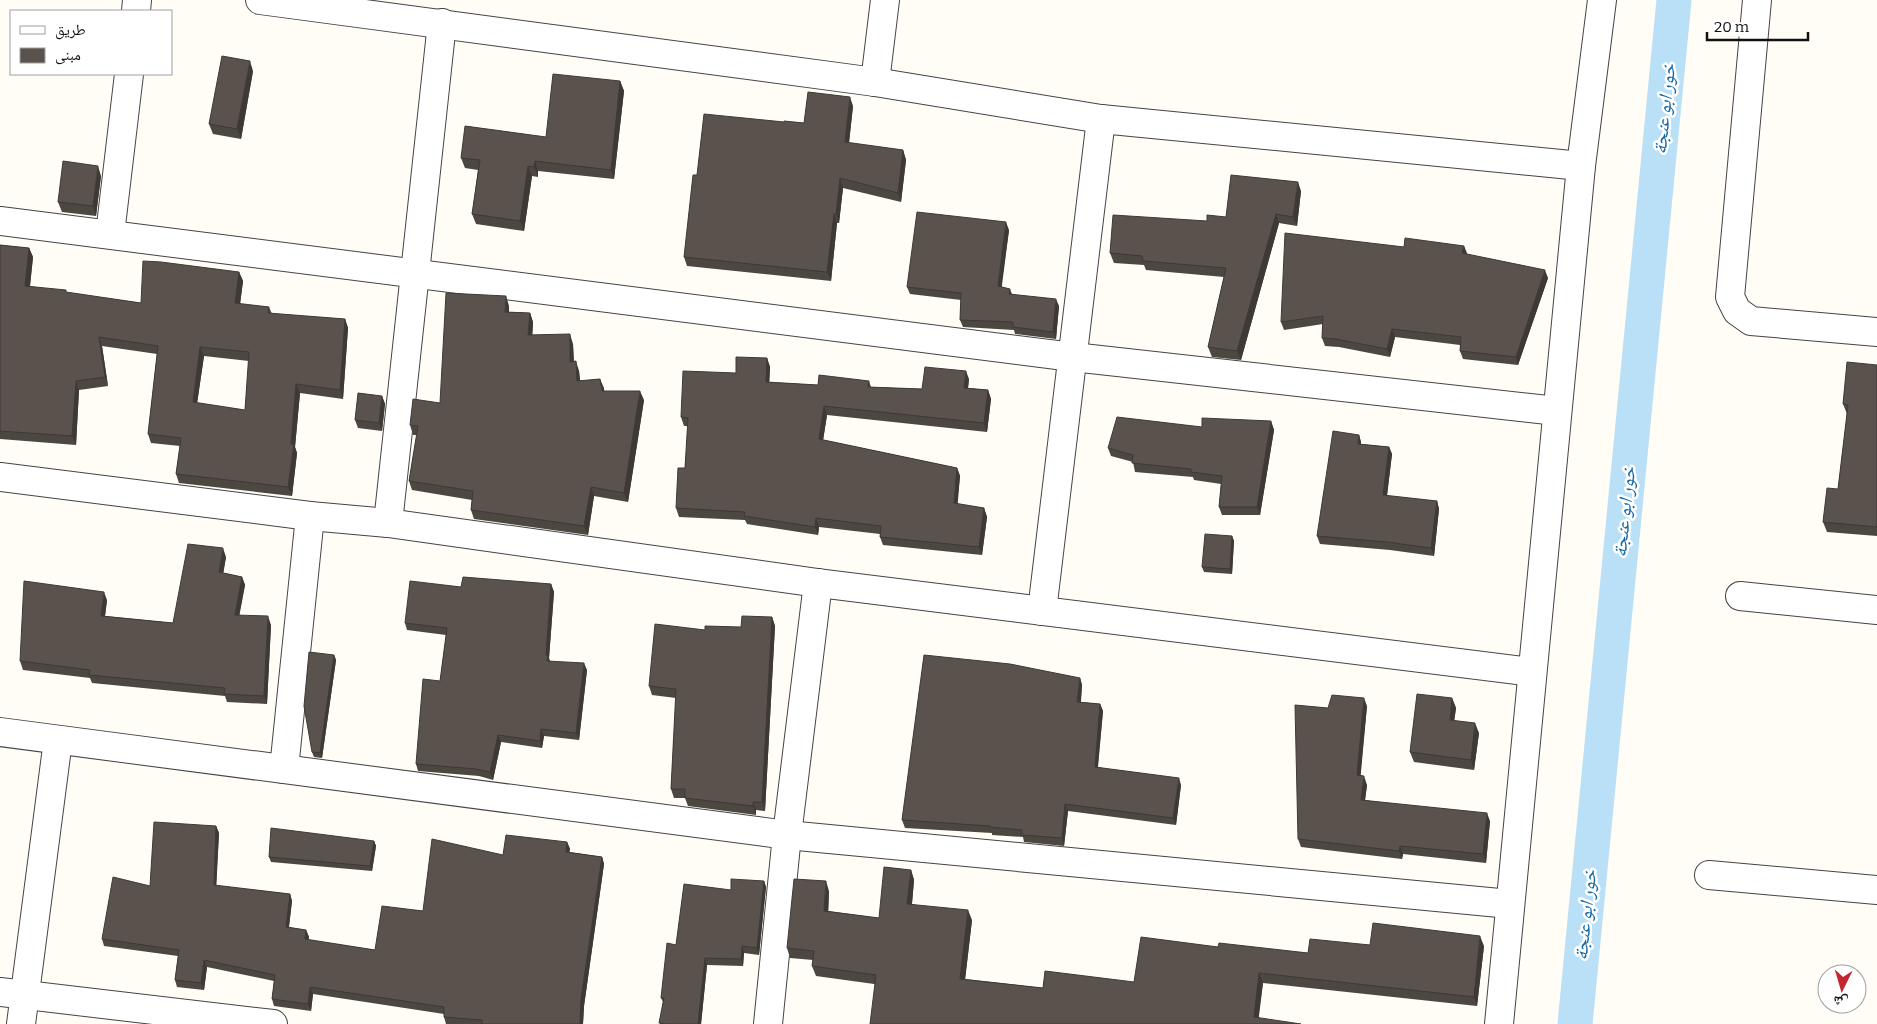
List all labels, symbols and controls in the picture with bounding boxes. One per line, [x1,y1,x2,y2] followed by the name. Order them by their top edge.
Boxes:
[10,10,172,75] legend
[1707,10,1808,42] scale bar
[1714,18,1750,36] text: 20 m
[55,21,86,40] text: طريق
[55,46,81,65] text: مبنى
[1648,62,1680,155] water label: خور ابو عنجة
[1608,465,1640,558] water label: خور ابو عنجة
[1569,868,1601,961] water label: خور ابو عنجة
[1817,964,1867,1014] north arrow
[1833,992,1849,1011] text: ش

